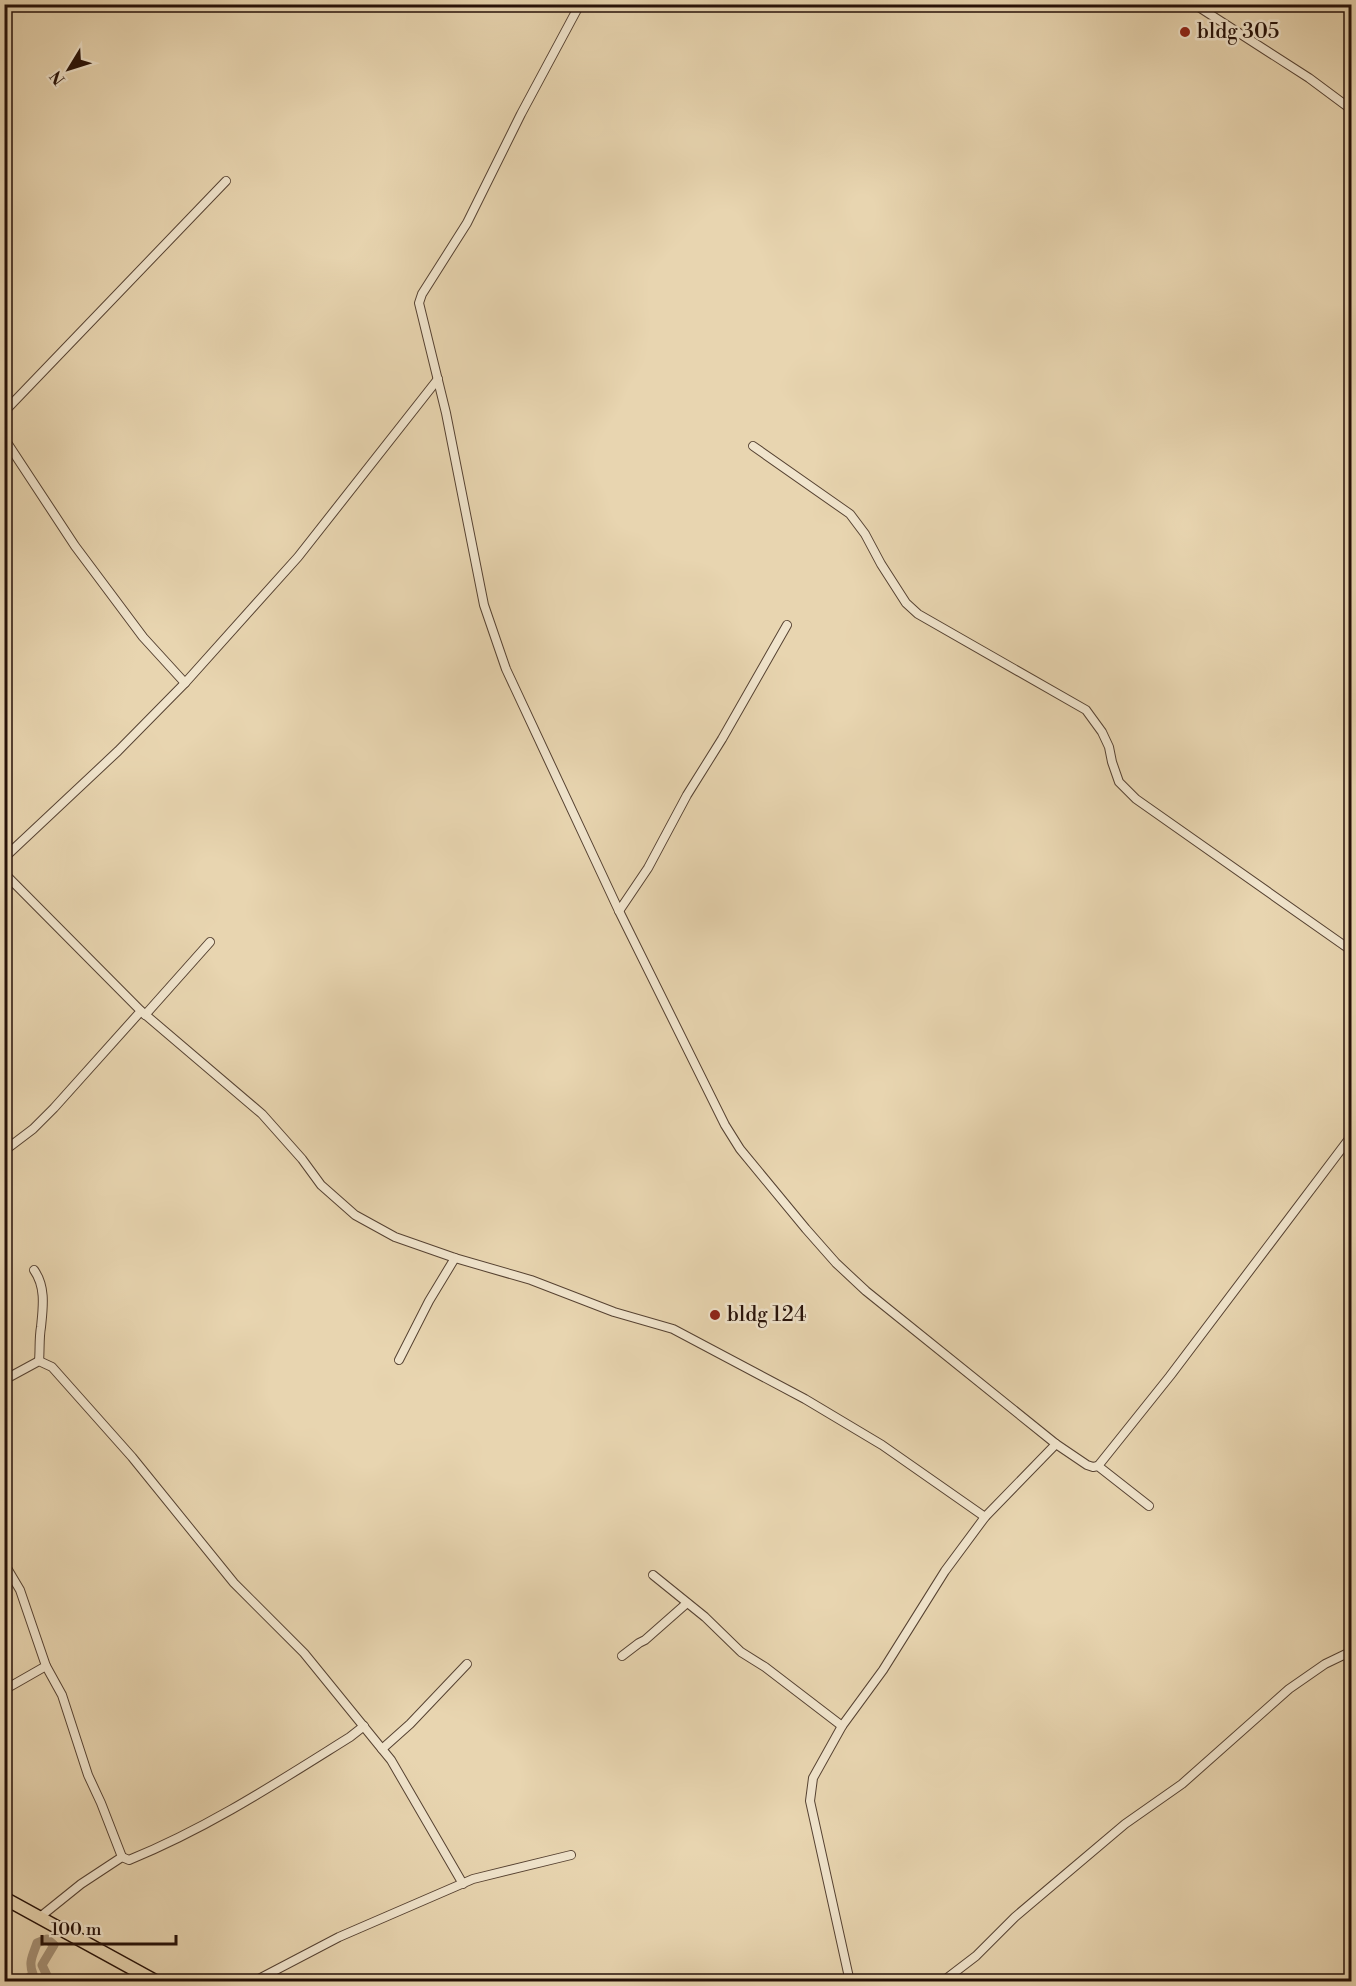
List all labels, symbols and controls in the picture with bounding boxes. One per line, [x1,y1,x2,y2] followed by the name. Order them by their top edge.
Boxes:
[1197,19,1279,45] place label: bldg 305
[1178,25,1192,39] marker: bldg 305
[39,39,99,99] north arrow
[46,66,70,89] text: N
[727,1302,806,1328] place label: bldg 124
[708,1308,722,1322] marker: bldg 124
[42,1908,176,1946] scale bar
[51,1918,102,1941] text: 100 m

